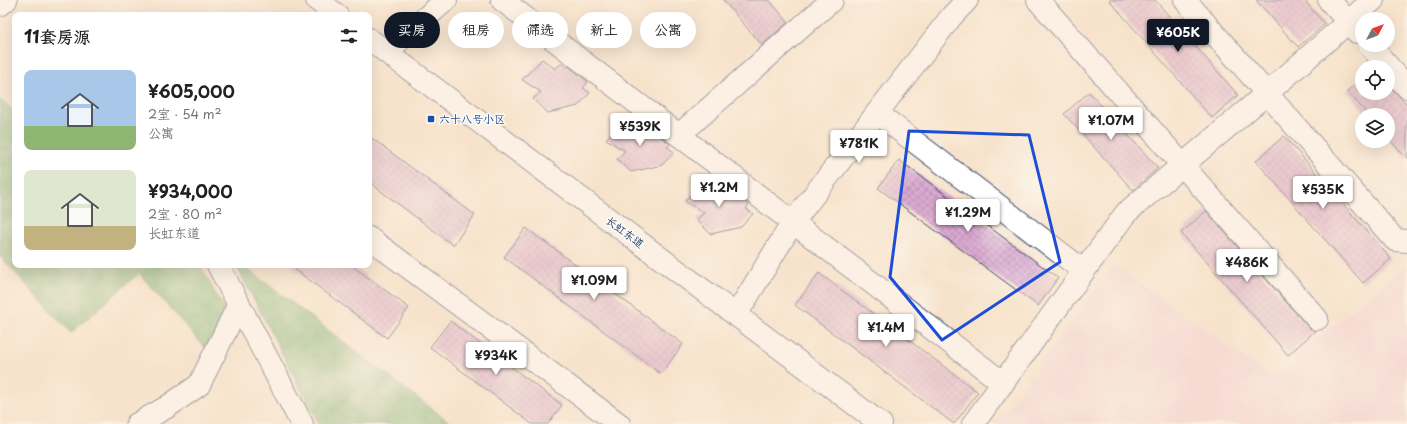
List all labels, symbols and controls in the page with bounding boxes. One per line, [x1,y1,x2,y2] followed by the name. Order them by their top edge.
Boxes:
[384,12,440,48] chip: 买房
[448,12,504,48] chip: 租房
[512,12,568,48] chip: 筛选
[576,12,632,48] chip: 新上
[640,12,696,48] chip: 公寓
[1355,12,1395,52] north arrow
[1355,12,1395,148] map controls
[1150,19,1206,53] pin: ¥605K
[1156,22,1200,41] text: ¥605K
[24,23,90,49] text: 11套房源
[338,25,360,47] icon: filters
[1355,60,1395,100] button: locate
[148,78,235,104] text: ¥605,000
[56,86,104,134] icon: home
[148,104,221,123] text: 2室 · 54 m²
[1078,107,1144,141] pin: ¥1.07M
[1355,108,1395,148] button: layers
[439,110,505,127] place label: 六十八号小区
[1088,110,1134,129] text: ¥1.07M
[612,113,668,147] pin: ¥539K
[426,114,436,124] marker: 六十八号小区
[619,116,661,135] text: ¥539K
[148,123,174,142] text: 公寓
[831,130,887,164] pin: ¥781K
[839,133,879,152] text: ¥781K
[691,174,747,208] pin: ¥1.2M
[1295,176,1351,210] pin: ¥535K
[700,177,738,196] text: ¥1.2M
[148,178,233,204] text: ¥934,000
[1302,179,1344,198] text: ¥535K
[56,186,104,234] icon: home
[935,199,1001,233] pin: ¥1.29M
[945,202,991,221] text: ¥1.29M
[148,204,222,223] text: 2室 · 80 m²
[603,212,648,252] street label: 长虹东道
[148,223,200,242] text: 长虹东道
[1219,249,1275,283] pin: ¥486K
[1225,252,1269,271] text: ¥486K
[561,267,627,301] pin: ¥1.09M
[571,270,617,289] text: ¥1.09M
[858,314,914,348] pin: ¥1.4M
[867,317,905,336] text: ¥1.4M
[468,342,524,376] pin: ¥934K
[475,345,517,364] text: ¥934K

